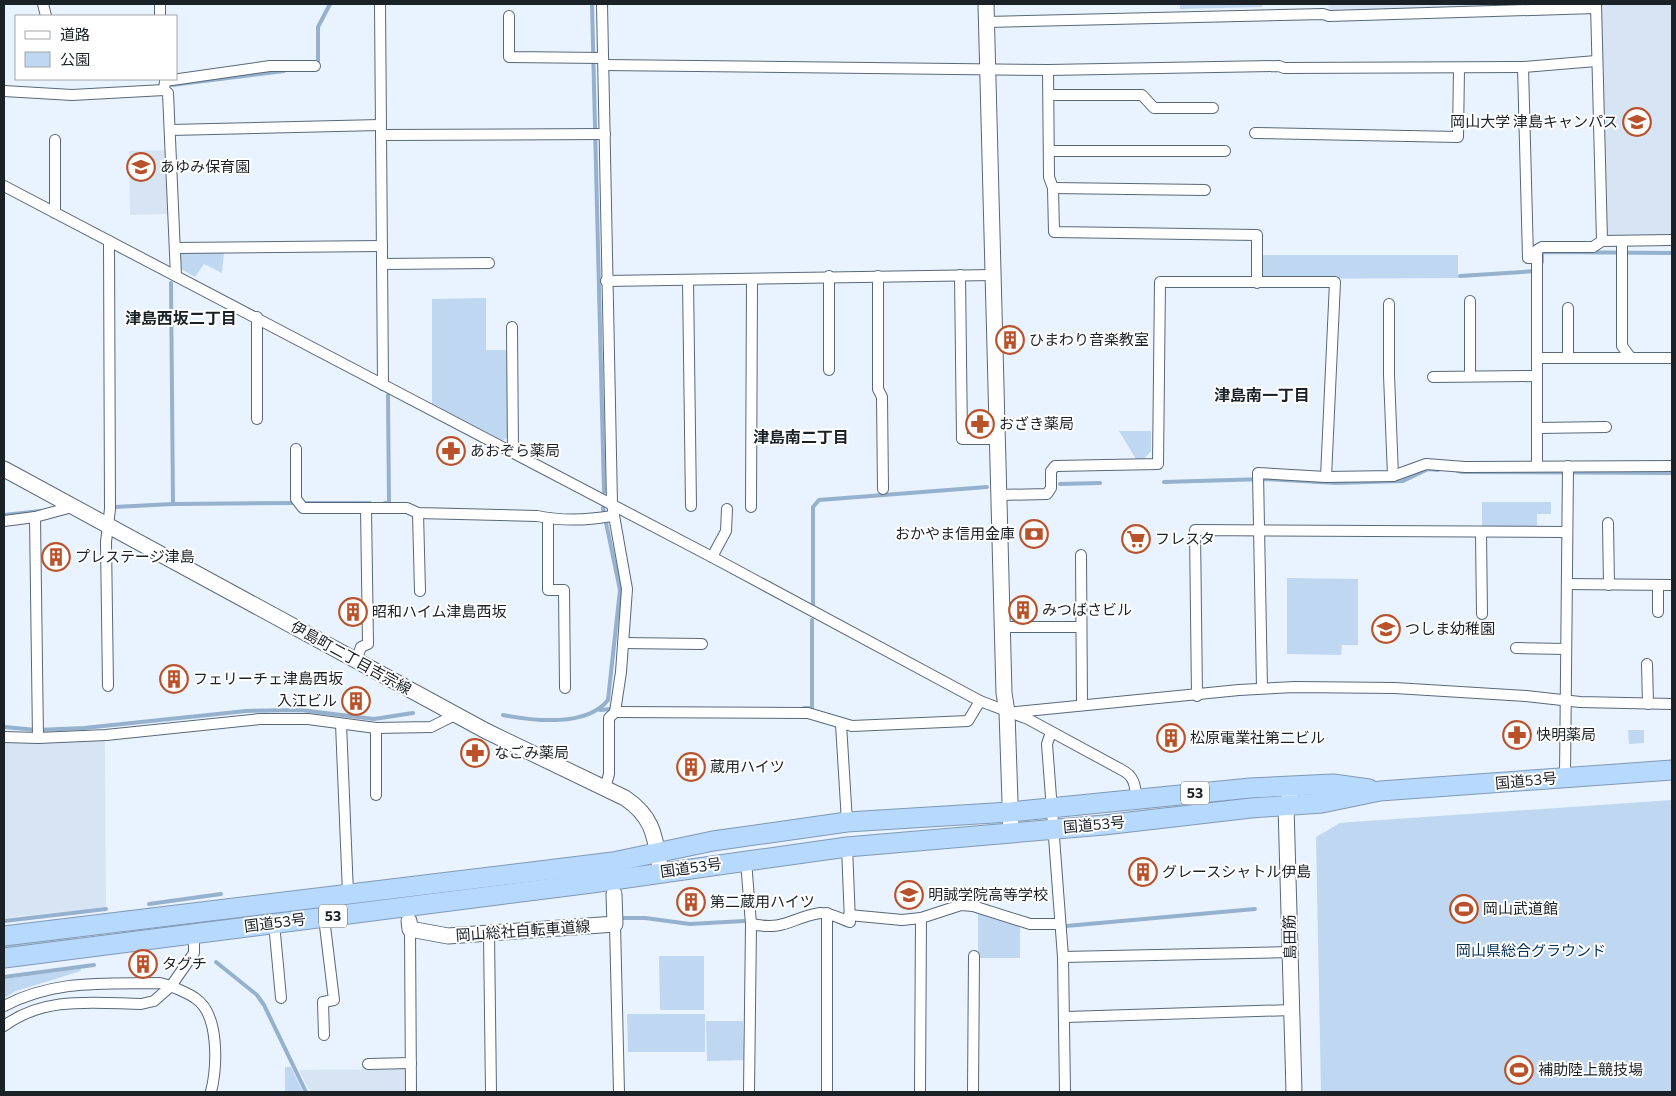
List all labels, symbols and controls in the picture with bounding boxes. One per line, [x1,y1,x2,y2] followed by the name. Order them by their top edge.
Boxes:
[15,15,178,80] legend
[60,25,90,43] text: 道路
[60,50,90,68] text: 公園
[1622,107,1652,137] school or university icon: 岡山大学 津島キャンパス
[1450,112,1618,130] place label: 岡山大学 津島キャンパス
[126,152,156,182] school or university icon: あゆみ保育園
[160,157,250,175] place label: あゆみ保育園
[125,308,237,327] district label: 津島西坂二丁目
[995,325,1025,355] building icon: ひまわり音楽教室
[1029,330,1149,348] place label: ひまわり音楽教室
[1214,385,1310,404] district label: 津島南一丁目
[965,409,995,439] pharmacy icon: おざき薬局
[999,414,1074,432] place label: おざき薬局
[753,427,849,446] district label: 津島南二丁目
[436,436,466,466] pharmacy icon: あおぞら薬局
[470,441,560,459] place label: あおぞら薬局
[1019,519,1049,549] bank icon: おかやま信用金庫
[895,524,1015,542] place label: おかやま信用金庫
[1121,524,1151,554] supermarket icon: フレスタ
[1155,529,1215,547] place label: フレスタ
[41,542,71,572] building icon: プレステージ津島
[75,547,195,565] place label: プレステージ津島
[1008,595,1038,625] building icon: みつばさビル
[338,597,368,627] building icon: 昭和ハイム津島西坂
[1042,600,1132,618] place label: みつばさビル
[372,602,506,620] place label: 昭和ハイム津島西坂
[1371,614,1401,644] school or university icon: つしま幼稚園
[288,617,415,698] street label: 伊島町二丁目吉宗線
[1405,619,1495,637] place label: つしま幼稚園
[159,664,189,694] building icon: フェリーチェ津島西坂
[193,669,343,687] place label: フェリーチェ津島西坂
[341,686,371,716] building icon: 入江ビル
[277,691,337,709] place label: 入江ビル
[1502,720,1532,750] pharmacy icon: 快明薬局
[1156,723,1186,753] building icon: 松原電業社第二ビル
[1536,725,1596,743] place label: 快明薬局
[1190,728,1325,746] place label: 松原電業社第二ビル
[460,738,490,768] pharmacy icon: なごみ薬局
[494,743,569,761] place label: なごみ薬局
[676,752,706,782] building icon: 蔵用ハイツ
[710,757,785,775] place label: 蔵用ハイツ
[1494,768,1558,792] street label: 国道53号
[1181,781,1209,804] road number: 53
[1062,812,1126,836] street label: 国道53号
[659,854,723,880] street label: 国道53号
[1128,857,1158,887] building icon: グレースシャトル伊島
[1162,862,1311,880] place label: グレースシャトル伊島
[894,880,924,910] school or university icon: 明誠学院高等学校
[928,885,1048,903] place label: 明誠学院高等学校
[676,887,706,917] building icon: 第二蔵用ハイツ
[710,892,815,910] place label: 第二蔵用ハイツ
[1449,894,1479,924] sports icon: 岡山武道館
[1483,899,1558,917] place label: 岡山武道館
[319,904,347,928] road number: 53
[243,909,307,935] street label: 国道53号
[1280,914,1298,960] street label: 島田筋
[455,916,591,944] street label: 岡山総社自転車道線
[1456,941,1606,959] park label: 岡山県総合グラウンド
[128,949,158,979] building icon: タグチ
[162,954,207,972] place label: タグチ
[1504,1055,1534,1085] sports icon: 補助陸上競技場
[1538,1060,1643,1078] place label: 補助陸上競技場

